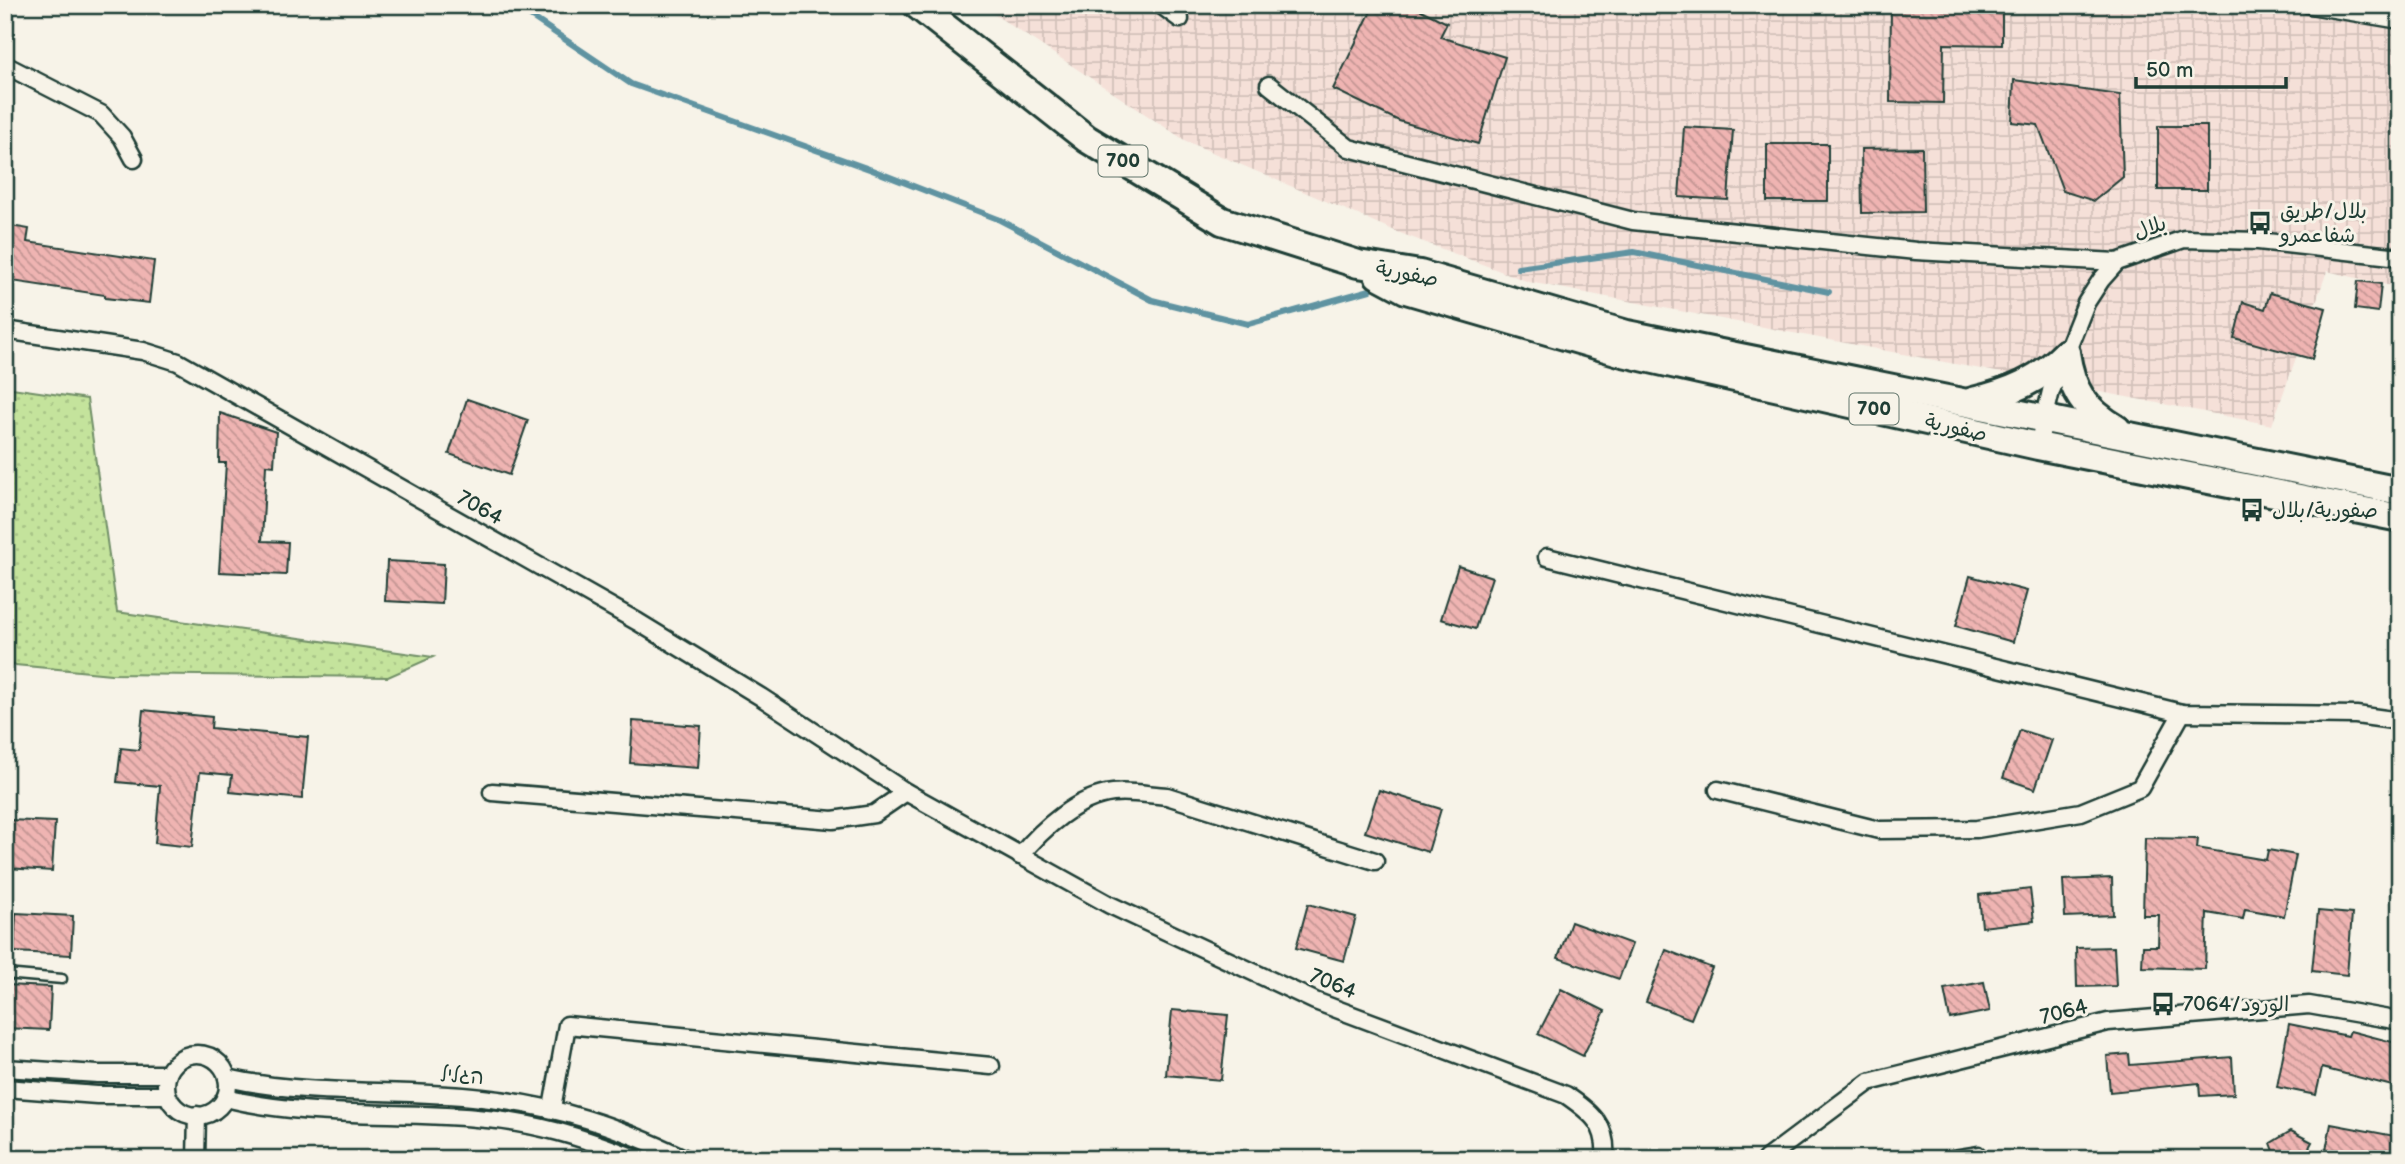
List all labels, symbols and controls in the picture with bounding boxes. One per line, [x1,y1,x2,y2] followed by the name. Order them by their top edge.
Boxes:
[2136,46,2286,90] scale bar
[2146,58,2193,83] text: 50 m
[1098,146,1148,176] road number: 700
[2278,199,2367,248] place label: بلال/طريق شفاعمرو
[2246,209,2274,237] bus stop icon: بلال/طريق شفاعمرو
[2130,211,2170,245] street label: بلال
[1374,256,1440,292] street label: صفورية
[1850,394,1898,424] road number: 700
[1922,409,1990,447] street label: صفورية
[453,485,507,531] street label: 7064
[2238,496,2266,524] bus stop icon: صفورية/بلال
[2272,498,2378,523] place label: صفورية/بلال
[1306,963,1360,1005] street label: 7064
[2149,990,2177,1018] bus stop icon: الورود/7064
[2183,992,2289,1018] place label: الورود/7064
[2038,994,2091,1030] street label: 7064
[439,1062,485,1090] street label: הגליל

